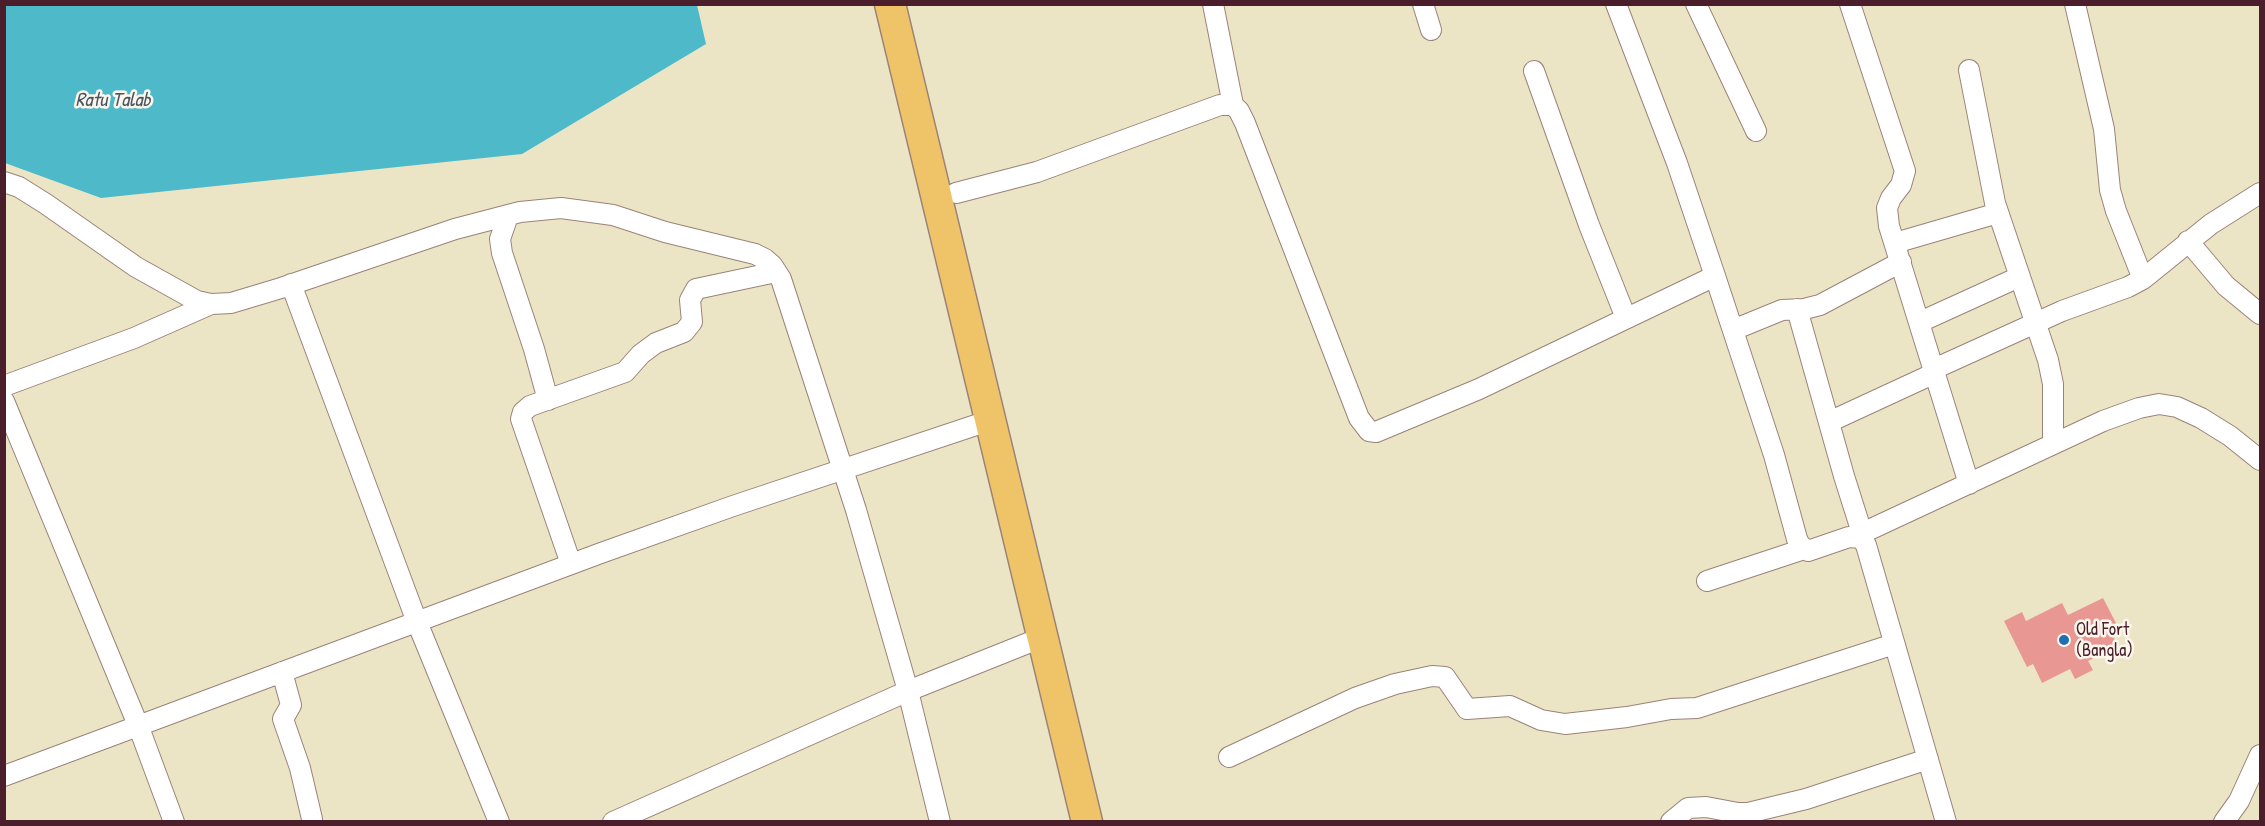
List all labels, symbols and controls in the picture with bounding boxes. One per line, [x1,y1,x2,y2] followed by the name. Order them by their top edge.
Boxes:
[76,89,150,113] water label: Ratu Talab
[2076,619,2133,662] place label: Old Fort (Bangla)
[2057,633,2071,647] marker: Old Fort (Bangla)

